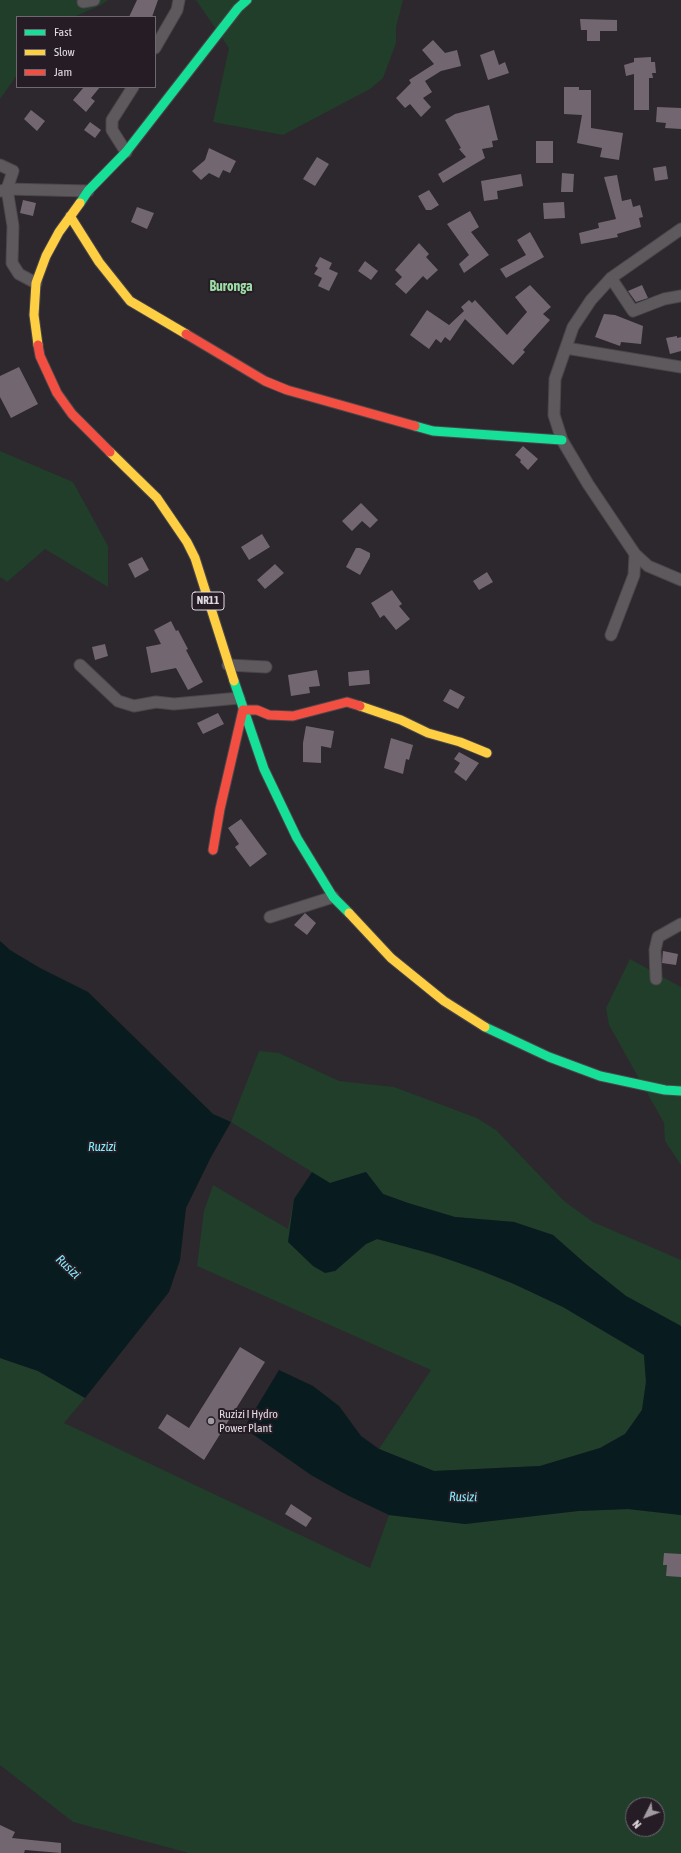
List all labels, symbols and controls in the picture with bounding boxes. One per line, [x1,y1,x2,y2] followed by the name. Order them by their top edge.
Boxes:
[16,16,156,88] legend
[54,25,72,39] text: Fast
[54,45,75,59] text: Slow
[54,65,72,79] text: Jam
[209,279,253,295] district label: Buronga
[192,592,224,610] road number: NR11
[88,1139,116,1155] water label: Ruzizi
[53,1252,83,1282] water label: Rusizi
[219,1407,278,1435] place label: Ruzizi I Hydro Power Plant
[206,1416,216,1426] marker: Ruzizi I Hydro Power Plant
[449,1489,477,1505] water label: Rusizi
[625,1797,665,1837] north arrow
[630,1818,643,1831] text: N

